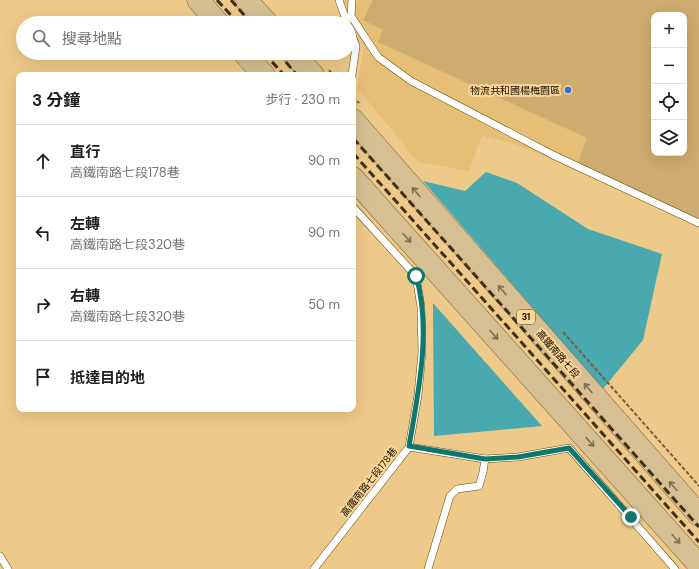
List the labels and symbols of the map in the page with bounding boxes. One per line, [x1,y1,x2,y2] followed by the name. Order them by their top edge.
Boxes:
[470,84,560,97] place label: 物流共和國楊梅園區
[563,85,573,95] marker: 物流共和國楊梅園區
[412,187,421,198] one-way arrow
[402,233,412,243] one-way arrow
[407,267,425,285] route start
[497,285,507,295] one-way arrow
[517,310,535,324] road number: 31
[533,327,583,381] street label: 高鐵南路七段
[489,330,498,340] one-way arrow
[583,383,592,393] one-way arrow
[585,437,594,447] one-way arrow
[338,445,400,519] street label: 高鐵南路七段178巷
[669,480,678,491] one-way arrow
[622,508,640,526] route end
[671,534,681,544] one-way arrow

